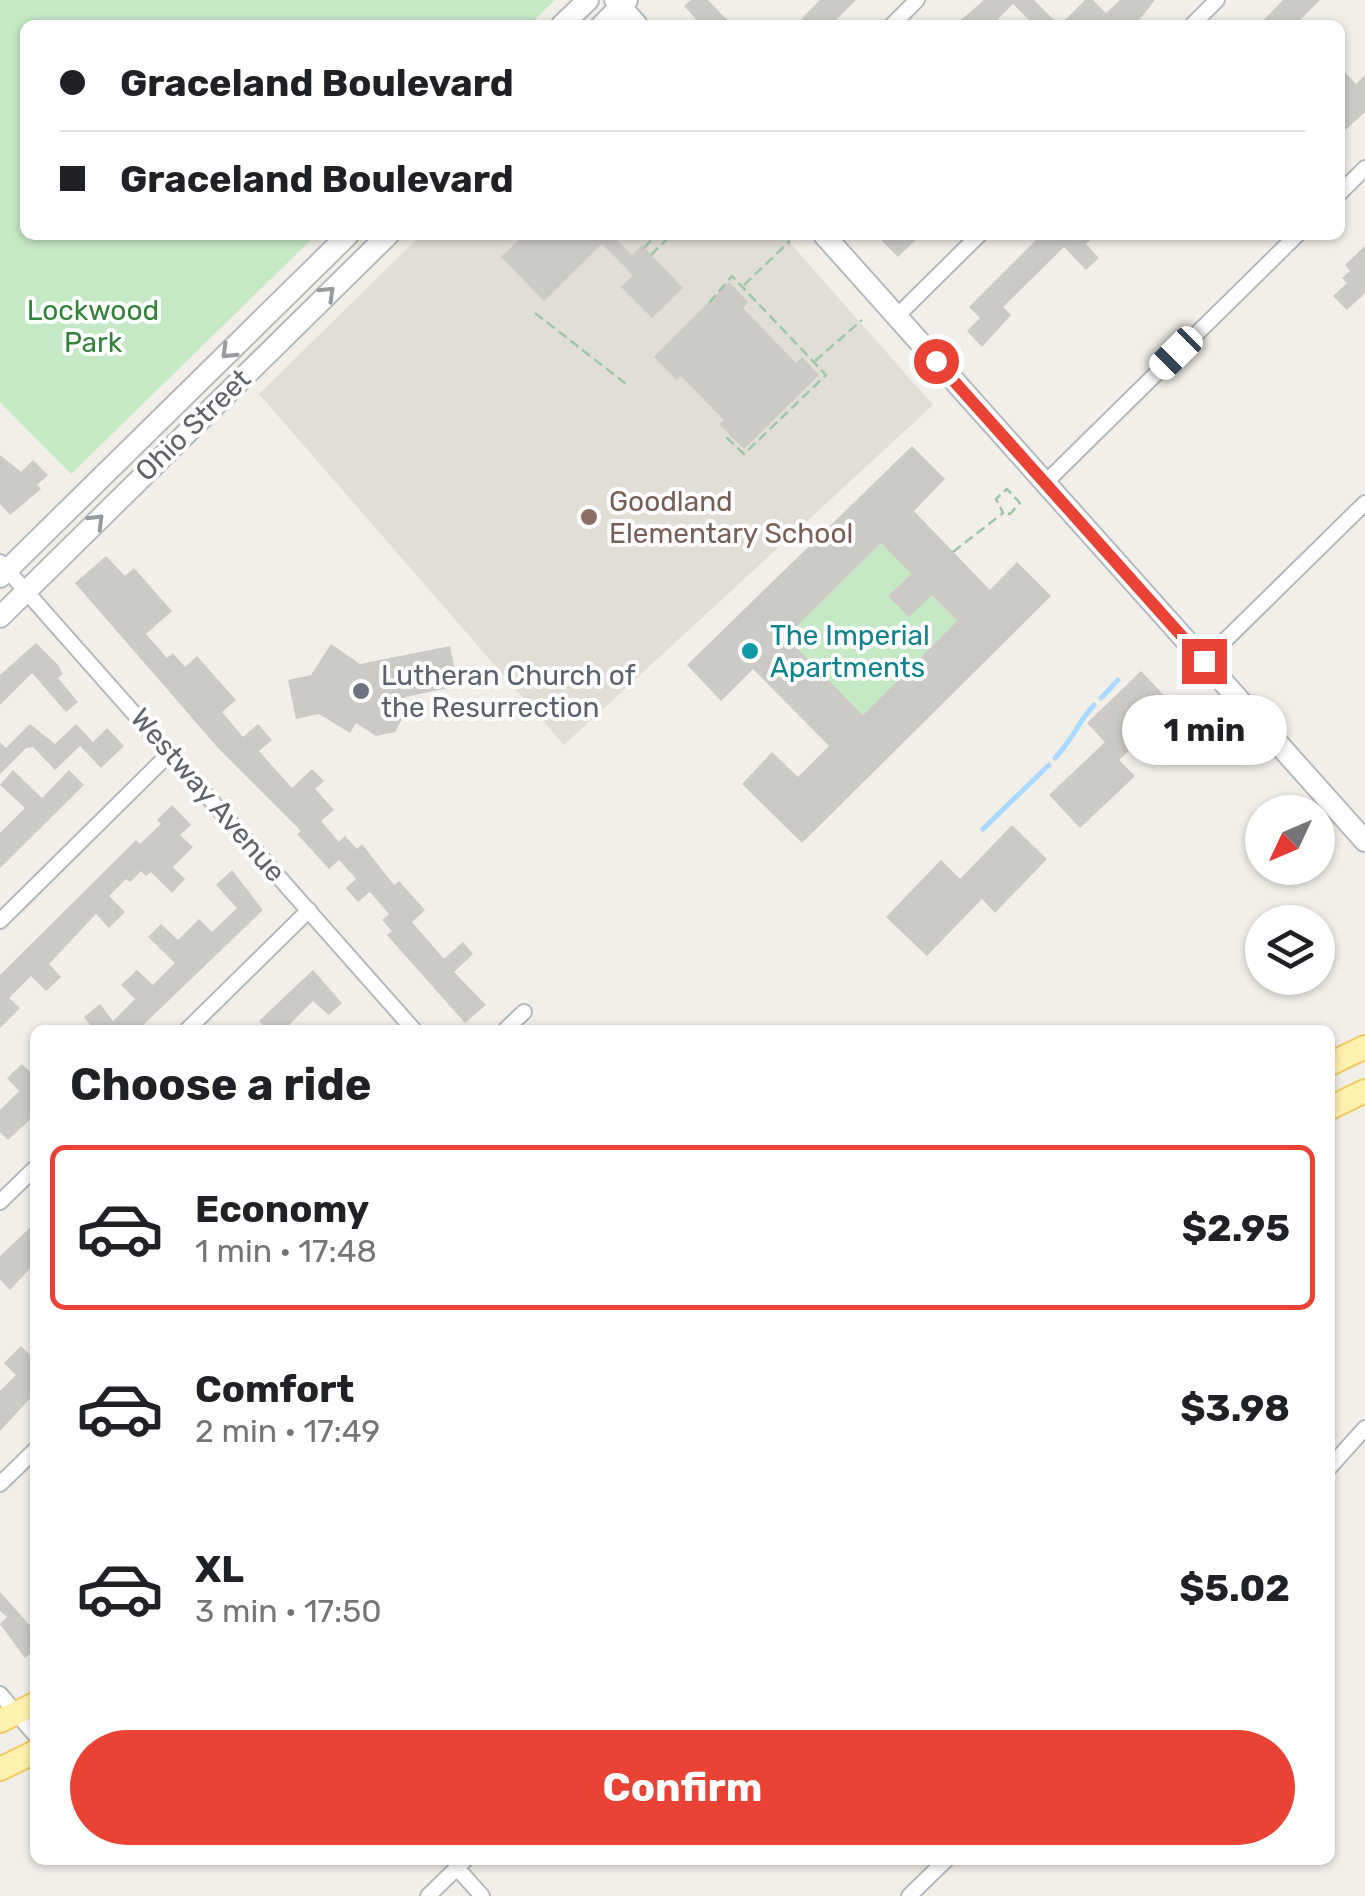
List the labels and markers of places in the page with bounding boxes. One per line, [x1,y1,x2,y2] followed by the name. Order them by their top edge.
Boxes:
[609,485,853,550] place label: Goodland Elementary School
[578,506,600,528] marker: Goodland Elementary School
[770,619,930,684] place label: The Imperial Apartments
[739,640,761,662] marker: The Imperial Apartments
[381,659,636,724] place label: Lutheran Church of the Resurrection
[350,680,372,702] marker: Lutheran Church of the Resurrection

